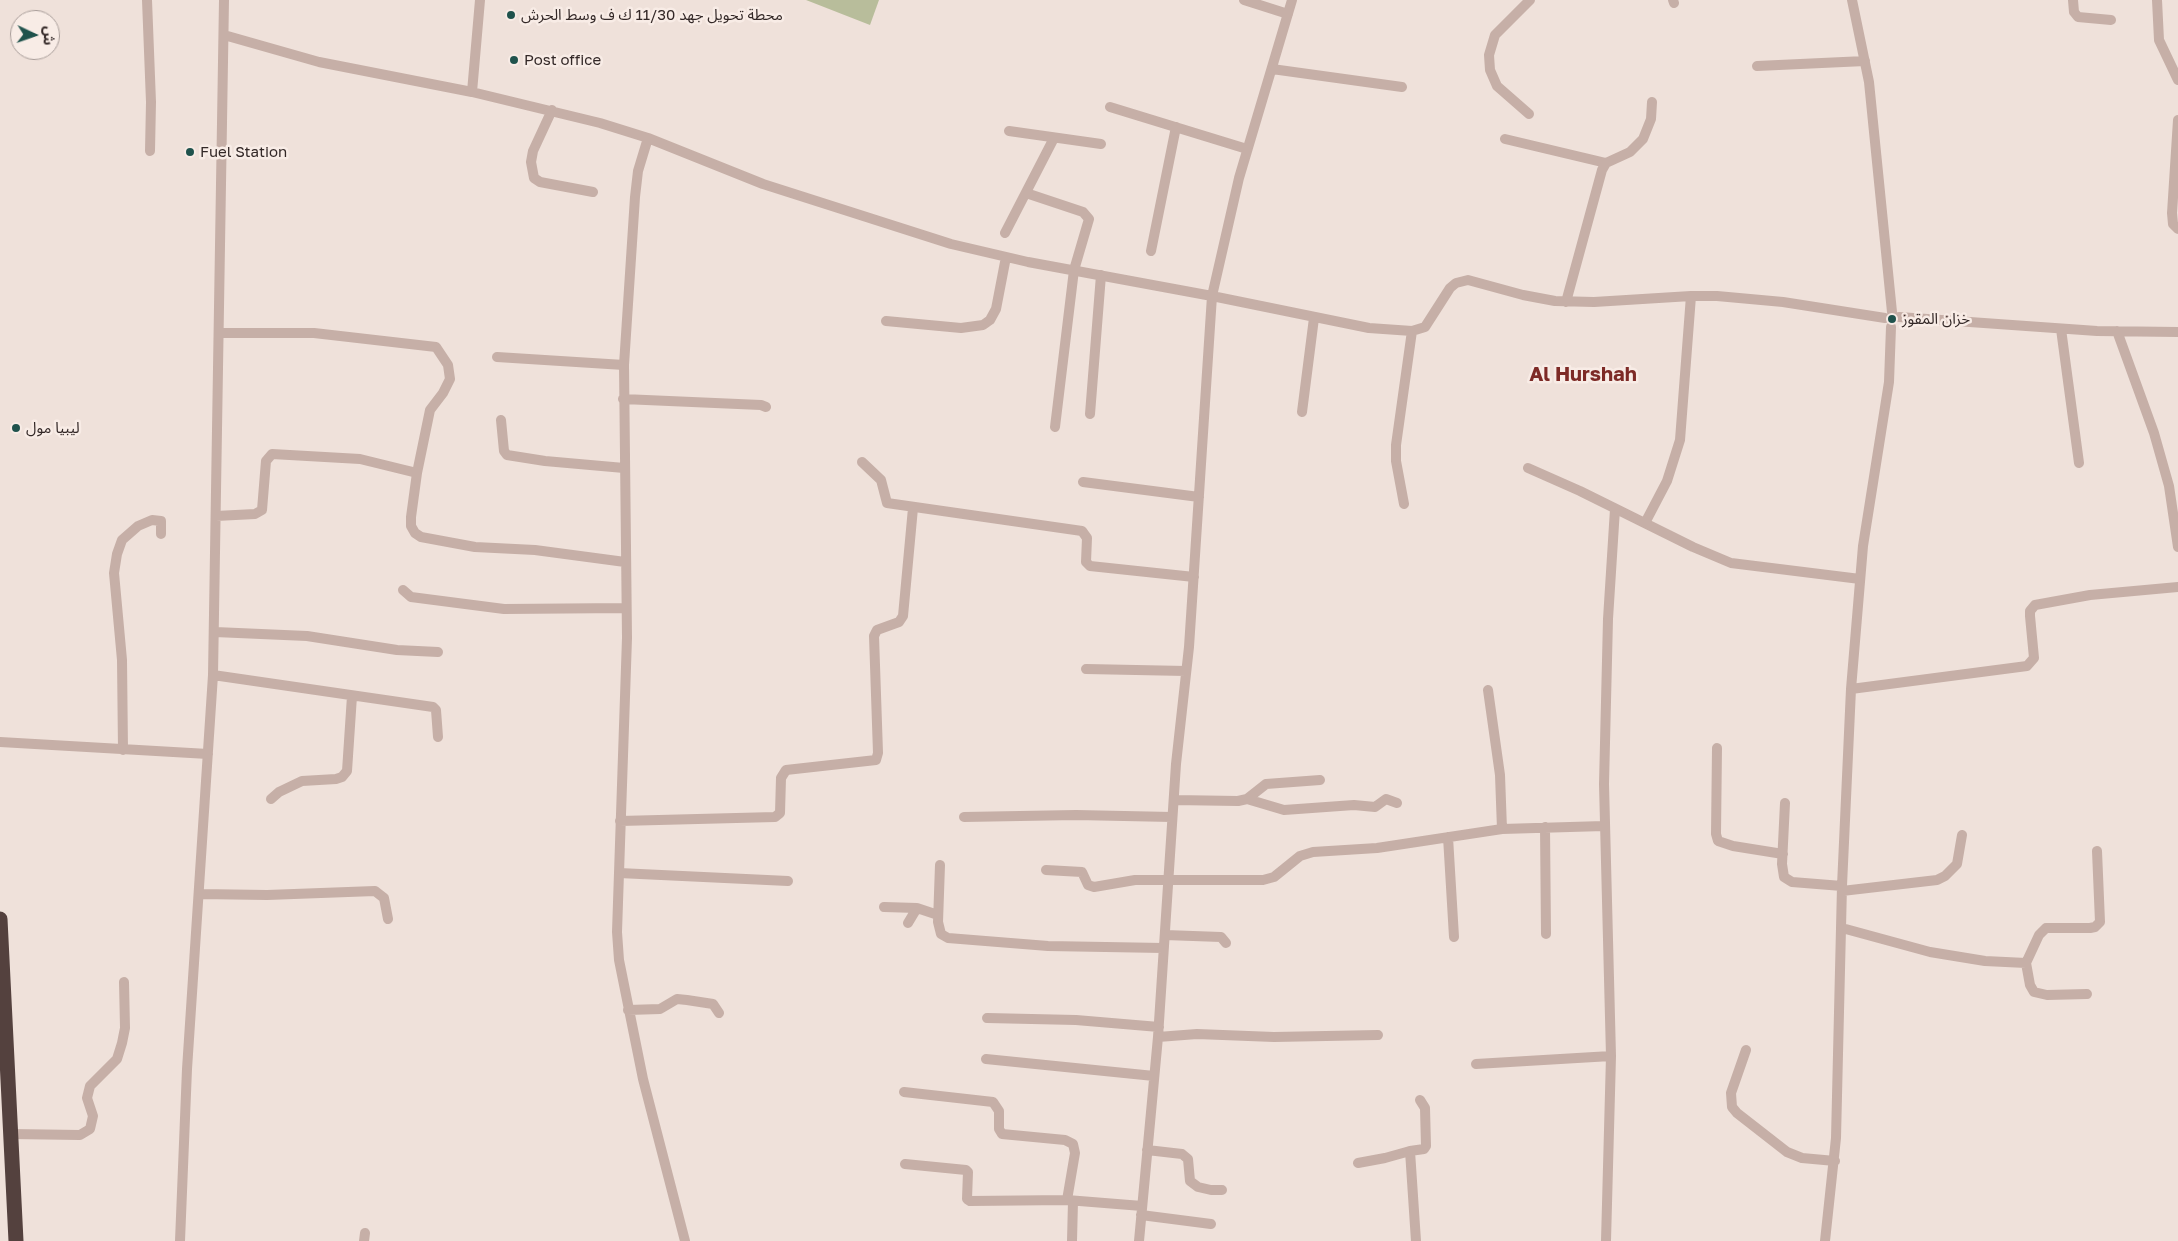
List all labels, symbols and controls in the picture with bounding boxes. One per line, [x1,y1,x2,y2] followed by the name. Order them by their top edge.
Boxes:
[521,6,783,24] place label: محطة تحويل جهد 11/30 ك ف وسط الحرش
[505,9,517,21] marker: محطة تحويل جهد 11/30 ك ف وسط الحرش
[10,10,60,60] north arrow
[40,26,58,46] text: ش
[524,51,601,69] place label: Post office
[508,54,520,66] marker: Post office
[200,143,287,161] place label: Fuel Station
[184,146,196,158] marker: Fuel Station
[1902,310,1970,328] place label: خزان المقوز
[1886,313,1898,325] marker: خزان المقوز
[1529,363,1637,387] district label: Al Hurshah
[26,419,80,437] place label: ليبيا مول
[10,422,22,434] marker: ليبيا مول

